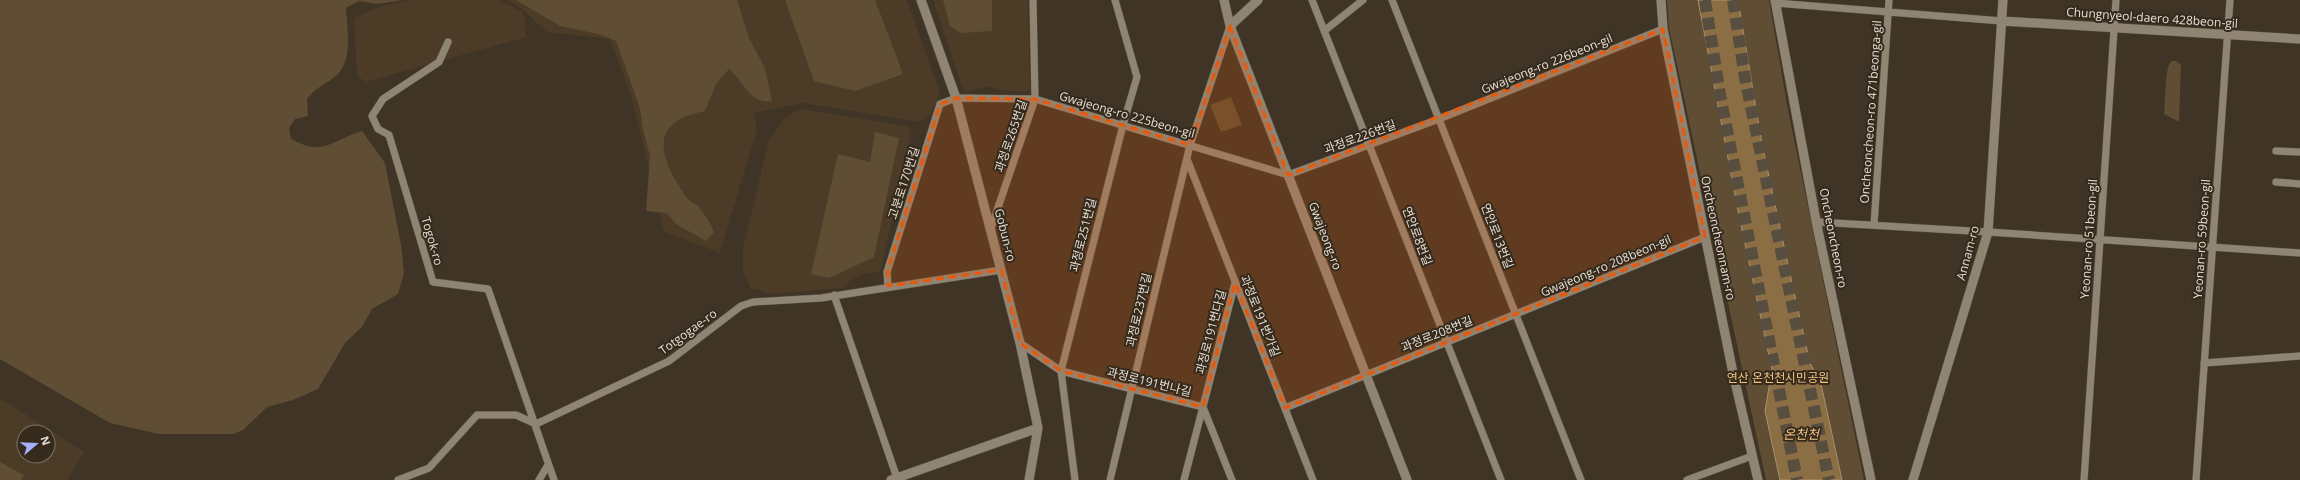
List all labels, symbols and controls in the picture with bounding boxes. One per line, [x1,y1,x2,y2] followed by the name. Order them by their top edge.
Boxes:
[2066,3,2238,32] street label: Chungnyeol-daero 428beon-gil
[1856,20,1885,204] street label: Oncheoncheon-ro 471beonga-gil
[1479,29,1615,98] street label: Gwajeong-ro 226beon-gil
[1057,87,1197,142] street label: Gwajeong-ro 225beon-gil
[990,97,1031,174] street label: 과정로265번길
[1321,116,1398,157] street label: 과정로226번길
[884,144,923,222] street label: 고분로170번길
[1697,174,1740,302] street label: Oncheoncheonnam-ro
[2076,179,2101,299] street label: Yeonan-ro 51beon-gil
[2189,179,2214,299] street label: Yeonan-ro 59beon-gil
[1815,186,1852,289] street label: Oncheoncheon-ro
[1065,196,1100,274] street label: 과정로251번길
[1305,199,1346,272] street label: Gwajeong-ro
[1477,201,1518,271] street label: 연안로13번길
[1398,204,1437,268] street label: 연안로8번길
[991,207,1020,263] street label: Gobun-ro
[417,215,448,267] street label: Togok-ro
[1952,224,1983,282] street label: Annam-ro
[1538,230,1674,301] street label: Gwajeong-ro 208beon-gil
[1122,271,1155,349] street label: 과정로237번길
[1236,272,1285,359] street label: 과정로191번가길
[1191,288,1230,376] street label: 과정로191번다길
[655,305,720,358] street label: Totgogae-ro
[1398,311,1475,356] street label: 과정로208번길
[1105,363,1193,400] street label: 과정로191번나길
[1727,369,1829,386] park label: 연산 온천천시민공원
[16,424,56,464] north arrow
[1783,425,1820,443] water label: 온천천
[37,434,54,447] text: N

